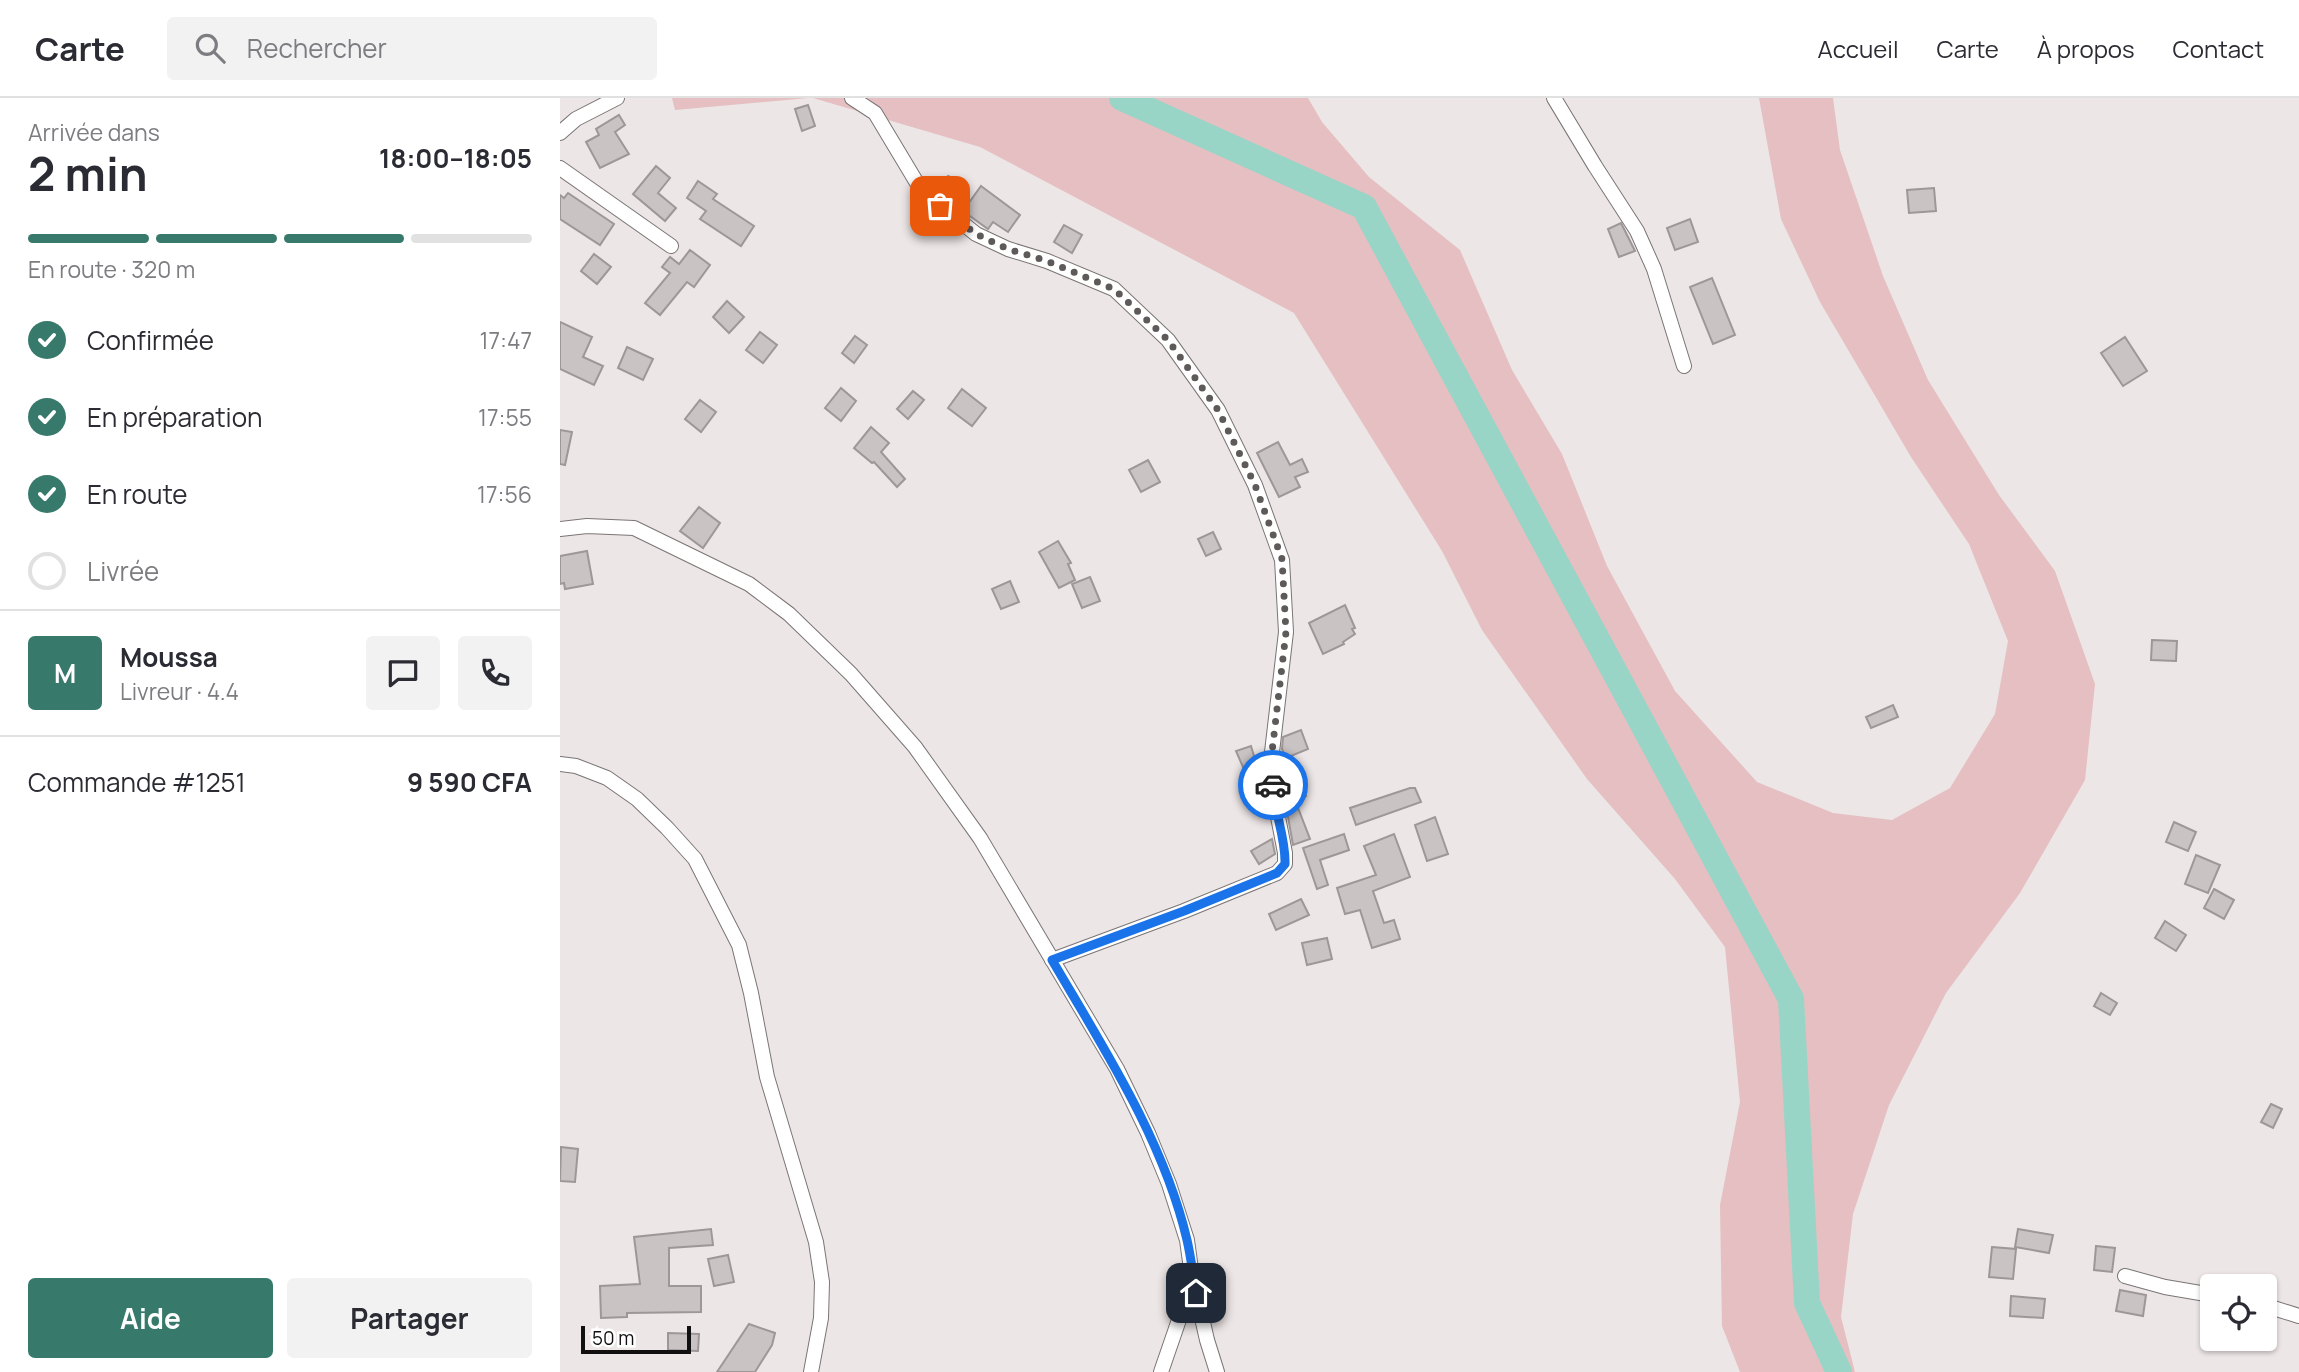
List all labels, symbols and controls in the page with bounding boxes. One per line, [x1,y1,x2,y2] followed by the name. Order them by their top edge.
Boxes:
[167,17,657,80] search box
[35,26,125,71] text: Carte
[191,29,229,67] icon: search
[247,30,387,66] text: Rechercher
[1818,32,1898,65] text: Accueil
[1936,32,1999,65] text: Carte
[2037,32,2135,65] text: À propos
[2173,32,2264,65] text: Contact
[28,116,160,148] text: Arrivée dans
[379,140,532,176] text: 18:00–18:05
[28,142,148,205] text: 2 min
[910,176,970,236] pin
[921,187,959,225] icon: bag
[28,253,195,285] text: En route · 320 m
[28,321,66,359] icon: check
[87,322,214,358] text: Confirmée
[480,324,532,356] text: 17:47
[28,398,66,436] icon: check
[87,399,262,435] text: En préparation
[478,401,532,433] text: 17:55
[28,475,66,513] icon: check
[87,476,188,512] text: En route
[477,478,532,510] text: 17:56
[87,553,159,589] text: Livrée
[366,636,440,710] button: chat
[458,636,532,710] button: phone
[120,639,218,675] text: Moussa
[54,655,76,691] text: M
[120,675,239,707] text: Livreur · 4.4
[1238,750,1308,820] courier
[28,764,246,800] text: Commande #1251
[407,764,532,800] text: 9 590 CFA
[1254,766,1292,804] icon: car
[1166,1263,1226,1323] pin
[1177,1274,1215,1312] icon: home
[2200,1274,2277,1351] map controls
[2200,1274,2277,1351] button: locate
[28,1278,273,1358] button: Aide
[287,1278,532,1358] button: Partager
[581,1323,691,1355] scale bar
[592,1325,634,1351] text: 50 m

